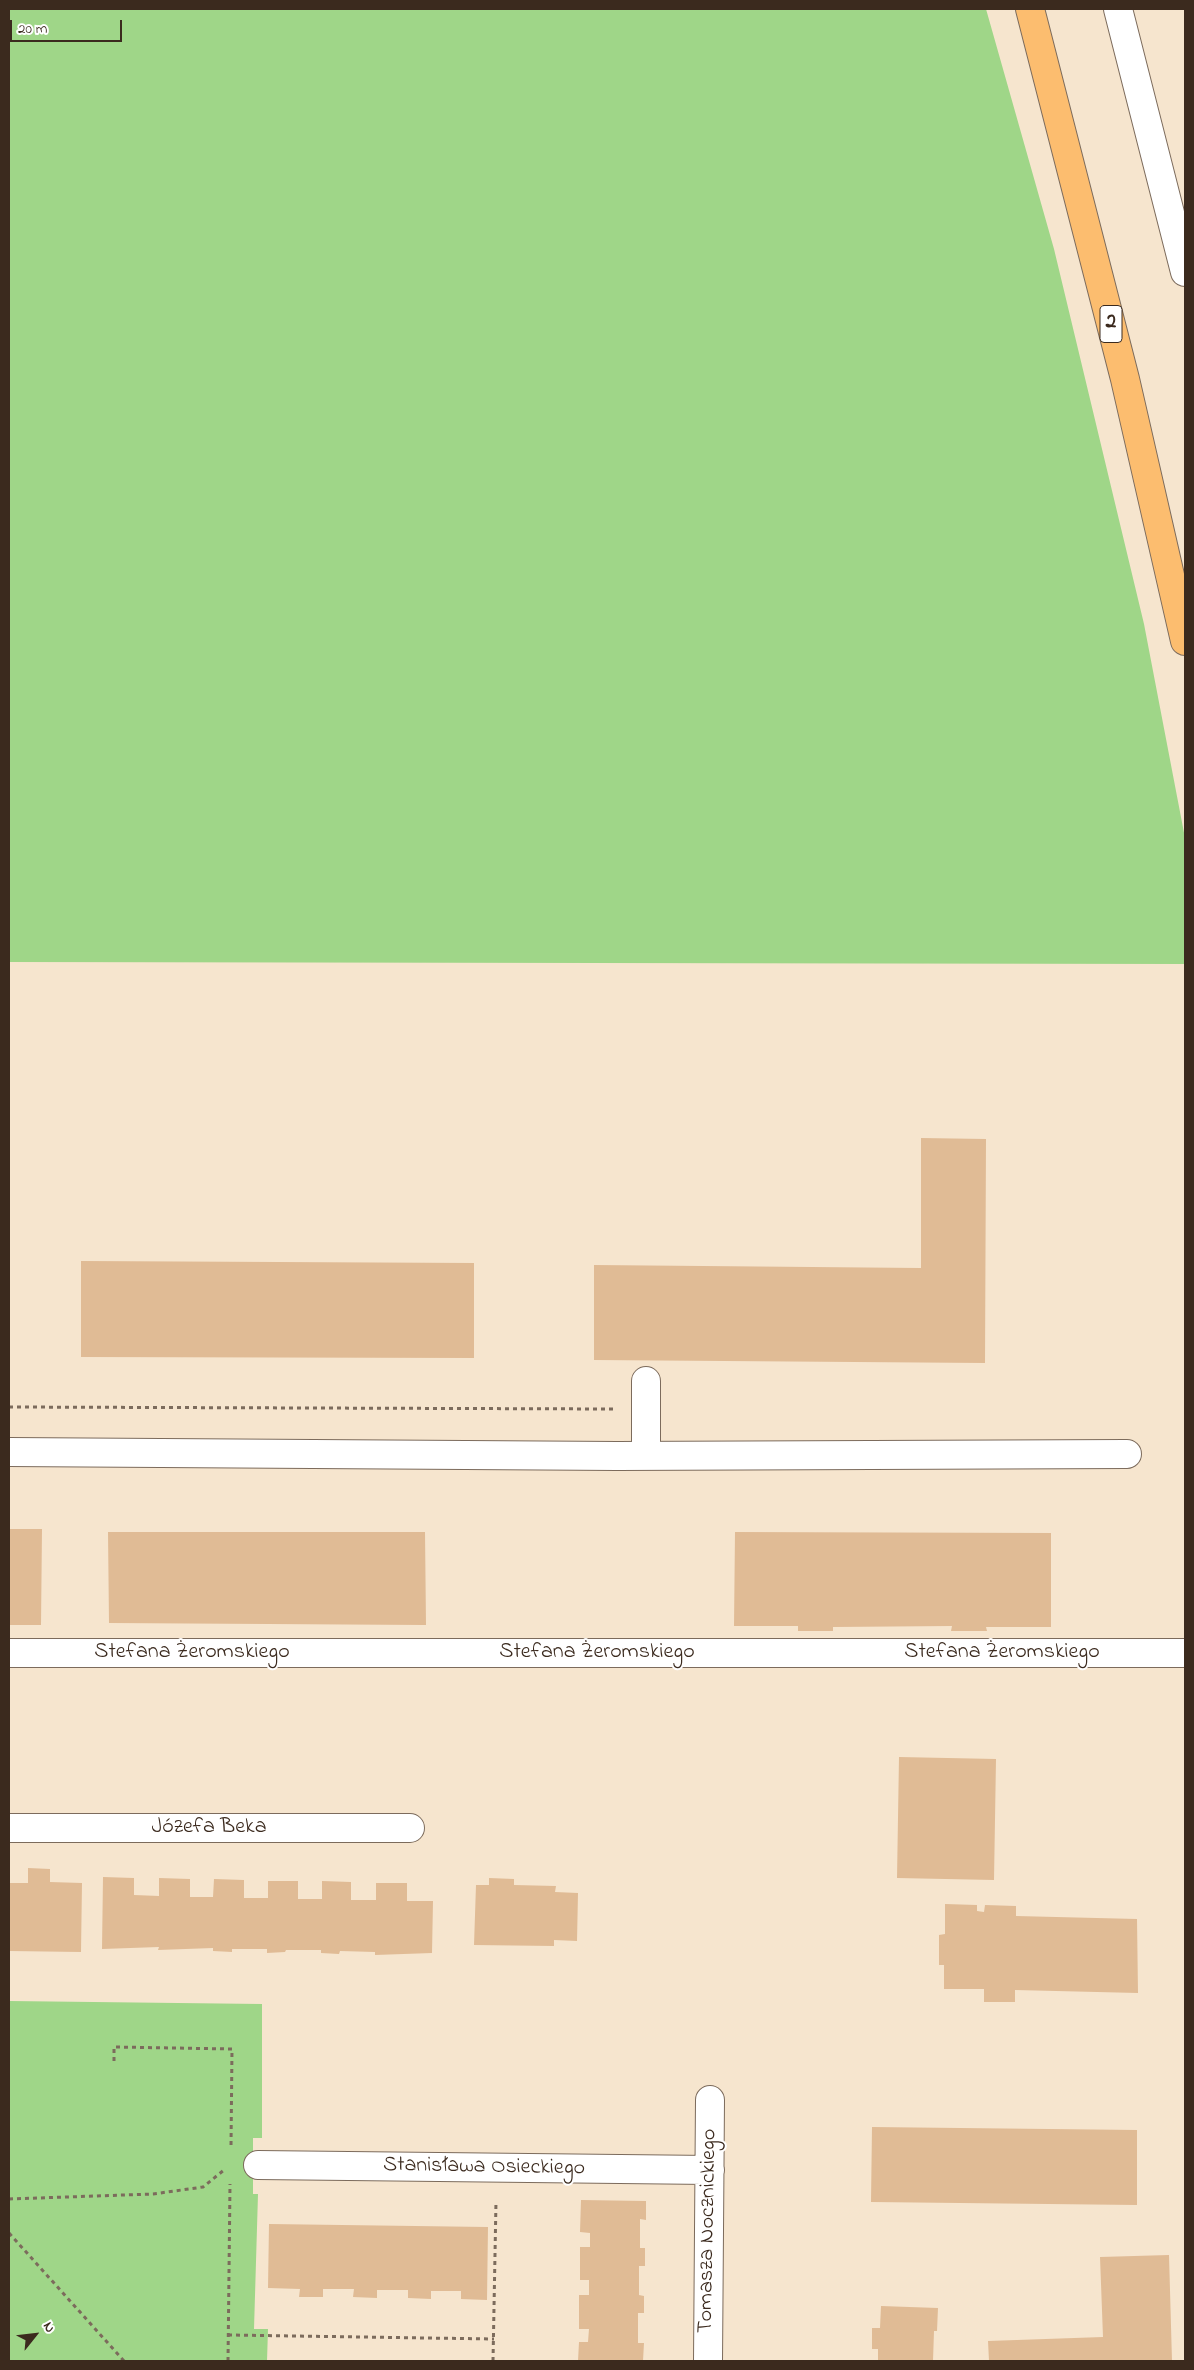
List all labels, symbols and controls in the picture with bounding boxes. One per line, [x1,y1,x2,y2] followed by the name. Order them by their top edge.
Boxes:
[12,10,125,42] scale bar
[18,18,47,40] text: 20 m
[1100,306,1122,342] road number: 2
[94,1640,290,1666] street label: Stefana Żeromskiego
[499,1640,695,1666] street label: Stefana Żeromskiego
[904,1640,1100,1666] street label: Stefana Żeromskiego
[151,1815,267,1841] street label: Józefa Beka
[694,2129,724,2333] street label: Tomasza Nocznickiego
[383,2153,585,2183] street label: Stanisława Osieckiego
[10,2310,60,2360] north arrow
[37,2318,60,2337] text: N

